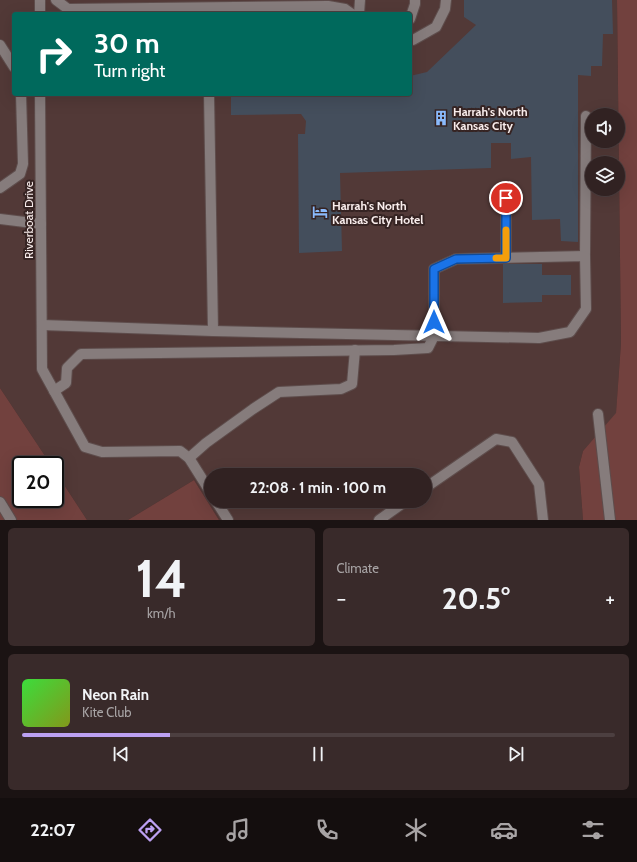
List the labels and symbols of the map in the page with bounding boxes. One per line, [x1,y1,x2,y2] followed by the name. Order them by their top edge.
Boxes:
[453,104,528,133] place label: Harrah's North Kansas City
[432,109,450,127] building icon: Harrah's North Kansas City
[21,181,36,259] street label: Riverboat Drive
[489,181,523,215] pin
[332,198,423,227] place label: Harrah's North Kansas City Hotel
[311,203,329,221] hotel icon: Harrah's North Kansas City Hotel
[413,301,455,343] position arrow
[12,456,64,508] speed limit sign: 20

